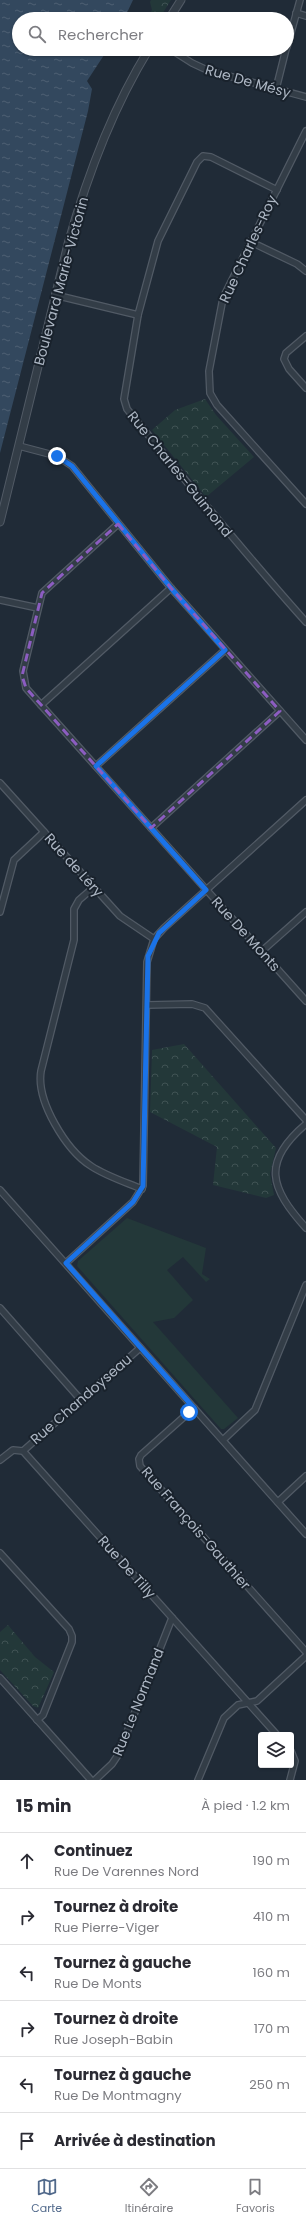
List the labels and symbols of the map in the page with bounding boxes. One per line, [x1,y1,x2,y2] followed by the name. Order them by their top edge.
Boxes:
[203,59,293,103] street label: Rue De Mésy
[214,192,282,306] street label: Rue Charles-Roy
[29,194,93,368] street label: Boulevard Marie-Victorin
[123,407,237,541] street label: Rue Charles-Guimond
[48,447,66,465] route end
[40,829,108,901] street label: Rue de Léry
[207,892,285,976] street label: Rue De Monts
[26,1349,136,1449] street label: Rue Chandoyseau
[180,1403,198,1421] route start
[137,1462,255,1594] street label: Rue François-Gauthier
[93,1531,161,1603] street label: Rue De Tilly
[107,1645,169,1759] street label: Rue Le Normand

